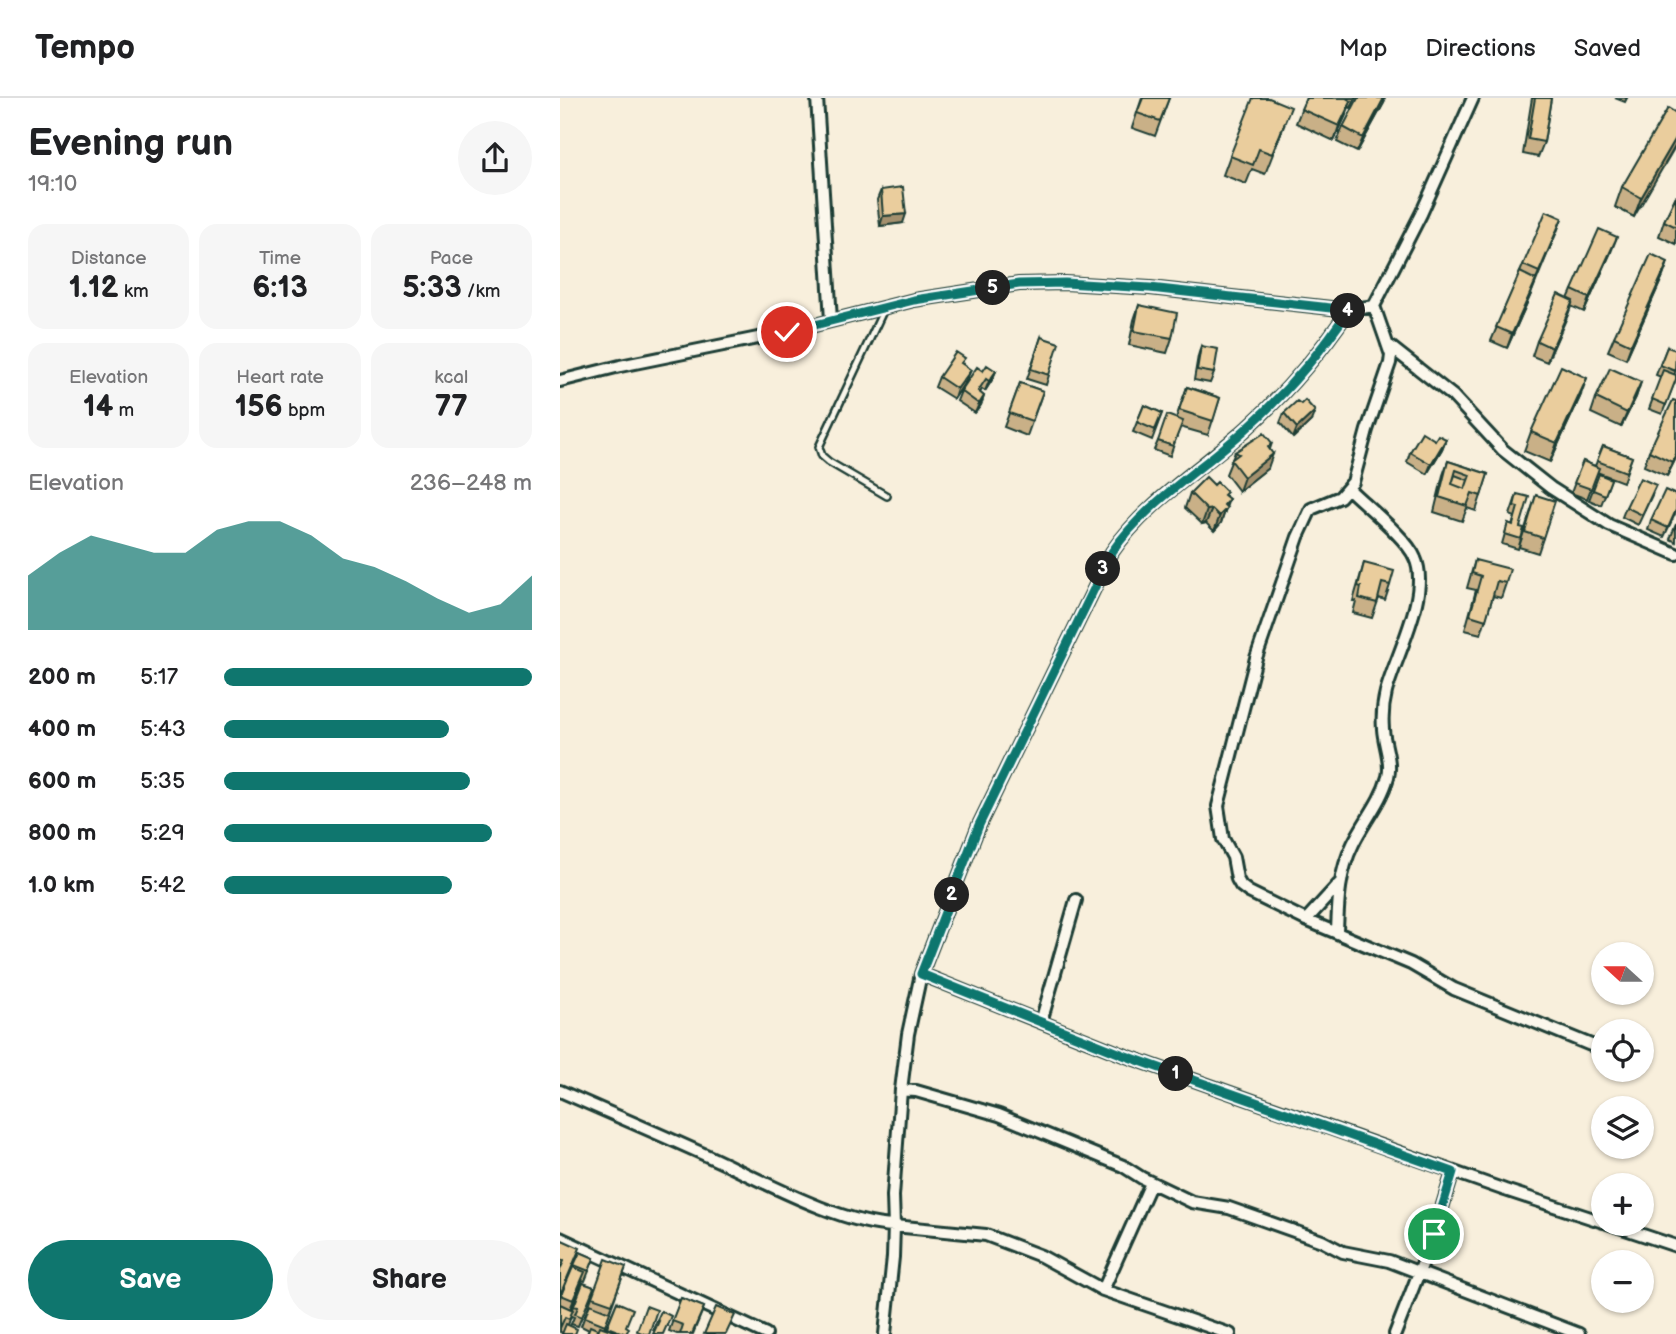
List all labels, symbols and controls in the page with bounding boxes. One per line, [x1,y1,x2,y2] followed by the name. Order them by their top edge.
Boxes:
[35,28,135,68] text: Tempo
[1339,34,1387,63] text: Map
[1425,34,1536,63] text: Directions
[1574,34,1641,63] text: Saved
[28,121,233,166] text: Evening run
[458,121,532,195] button: share
[28,170,77,198] text: 19:10
[71,247,147,270] text: Distance
[259,247,301,270] text: Time
[430,247,473,270] text: Pace
[69,270,119,306] text: 1.12
[252,270,308,306] text: 6:13
[402,270,462,306] text: 5:33
[976,270,1010,306] pin: 5
[987,276,998,299] text: 5
[119,280,149,303] text: km
[462,280,500,303] text: /km
[1330,294,1366,328] pin: 4
[1342,299,1353,322] text: 4
[757,302,817,362] pin
[768,313,806,351] icon: check
[69,366,148,389] text: Elevation
[236,366,324,389] text: Heart rate
[434,366,468,389] text: kcal
[83,389,113,425] text: 14
[235,389,283,425] text: 156
[435,389,468,425] text: 77
[113,399,134,422] text: m
[283,399,325,422] text: bpm
[28,469,124,497] text: Elevation
[410,469,532,497] text: 236–248 m
[1086,552,1120,587] pin: 3
[1097,557,1108,580] text: 3
[28,663,96,691] text: 200 m
[140,663,178,691] text: 5:17
[28,715,96,743] text: 400 m
[140,715,186,743] text: 5:43
[28,767,96,795] text: 600 m
[140,767,185,795] text: 5:35
[28,819,96,847] text: 800 m
[140,819,185,847] text: 5:29
[28,871,95,899] text: 1.0 km
[140,871,185,899] text: 5:42
[934,878,970,912] pin: 2
[946,883,957,906] text: 2
[1591,942,1654,1004] north arrow
[1591,942,1654,1313] map controls
[1591,1019,1654,1082] button: locate
[1158,1056,1194,1091] pin: 1
[1172,1062,1180,1085] text: 1
[1591,1096,1654,1159] button: layers
[1591,1173,1654,1236] button: +
[1404,1204,1464,1264] pin
[1415,1215,1453,1253] icon: arrive
[28,1240,273,1320] button: Save
[287,1240,532,1320] button: Share
[1591,1250,1654,1313] button: −

